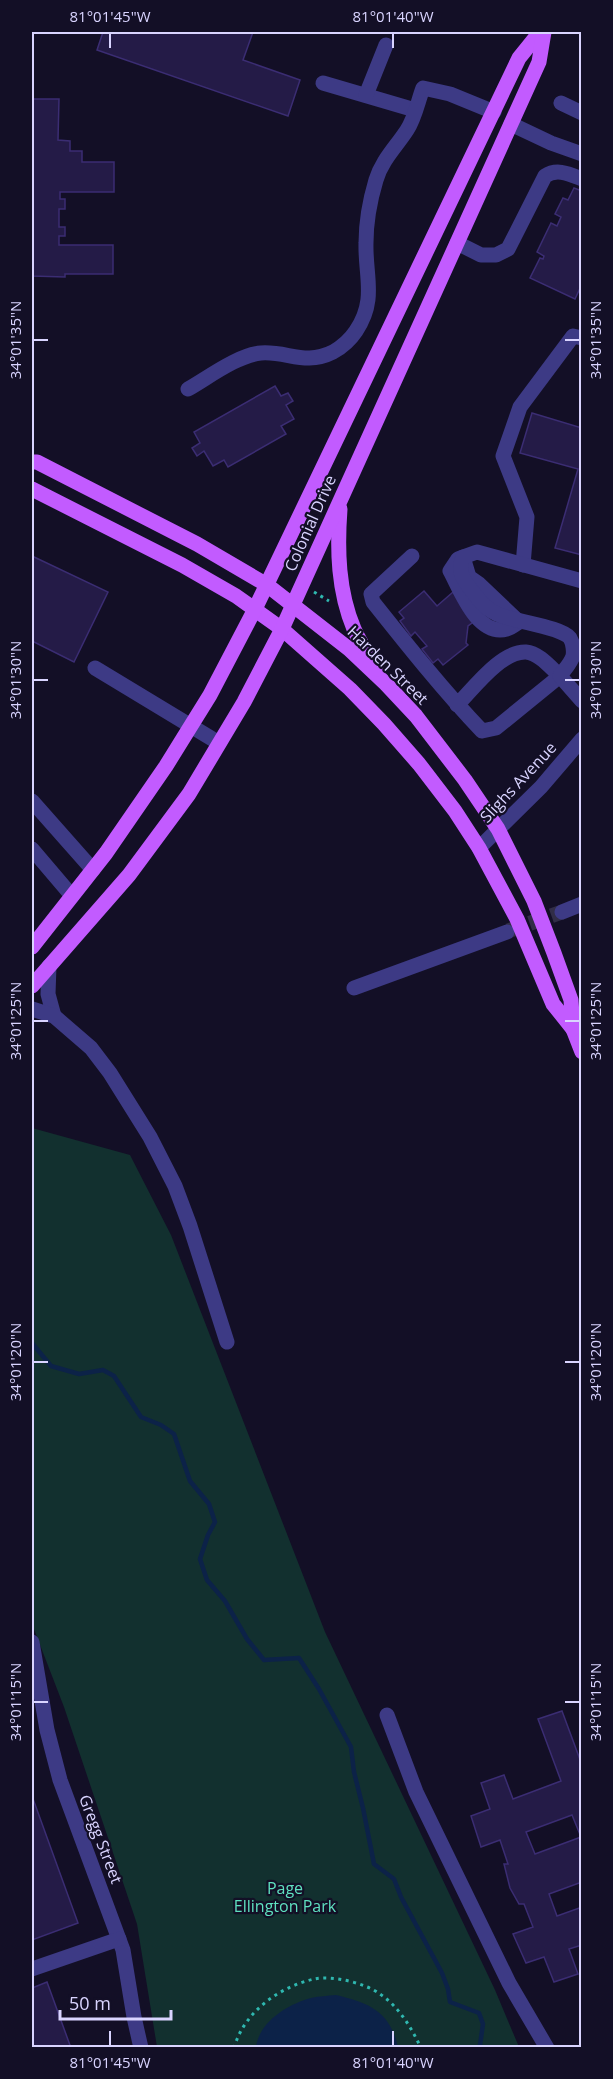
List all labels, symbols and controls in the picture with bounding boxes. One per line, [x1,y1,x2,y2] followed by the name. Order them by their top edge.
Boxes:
[70,6,151,26] text: 81°01'45"W
[353,6,434,26] text: 81°01'40"W
[5,301,25,379] text: 34°01'35"N
[585,301,605,379] text: 34°01'35"N
[279,471,341,575] street label: Colonial Drive
[343,621,433,709] street label: Harden Street
[5,641,25,719] text: 34°01'30"N
[585,641,605,719] text: 34°01'30"N
[475,737,561,827] street label: Slighs Avenue
[5,982,25,1060] text: 34°01'25"N
[585,982,605,1060] text: 34°01'25"N
[5,1323,25,1401] text: 34°01'20"N
[585,1323,605,1401] text: 34°01'20"N
[5,1663,25,1741] text: 34°01'15"N
[585,1663,605,1741] text: 34°01'15"N
[74,1791,128,1887] street label: Gregg Street
[234,1877,337,1917] park label: Page Ellington Park
[60,1983,171,2021] scale bar
[69,1991,111,2015] text: 50 m
[70,2052,151,2072] text: 81°01'45"W
[353,2052,434,2072] text: 81°01'40"W

